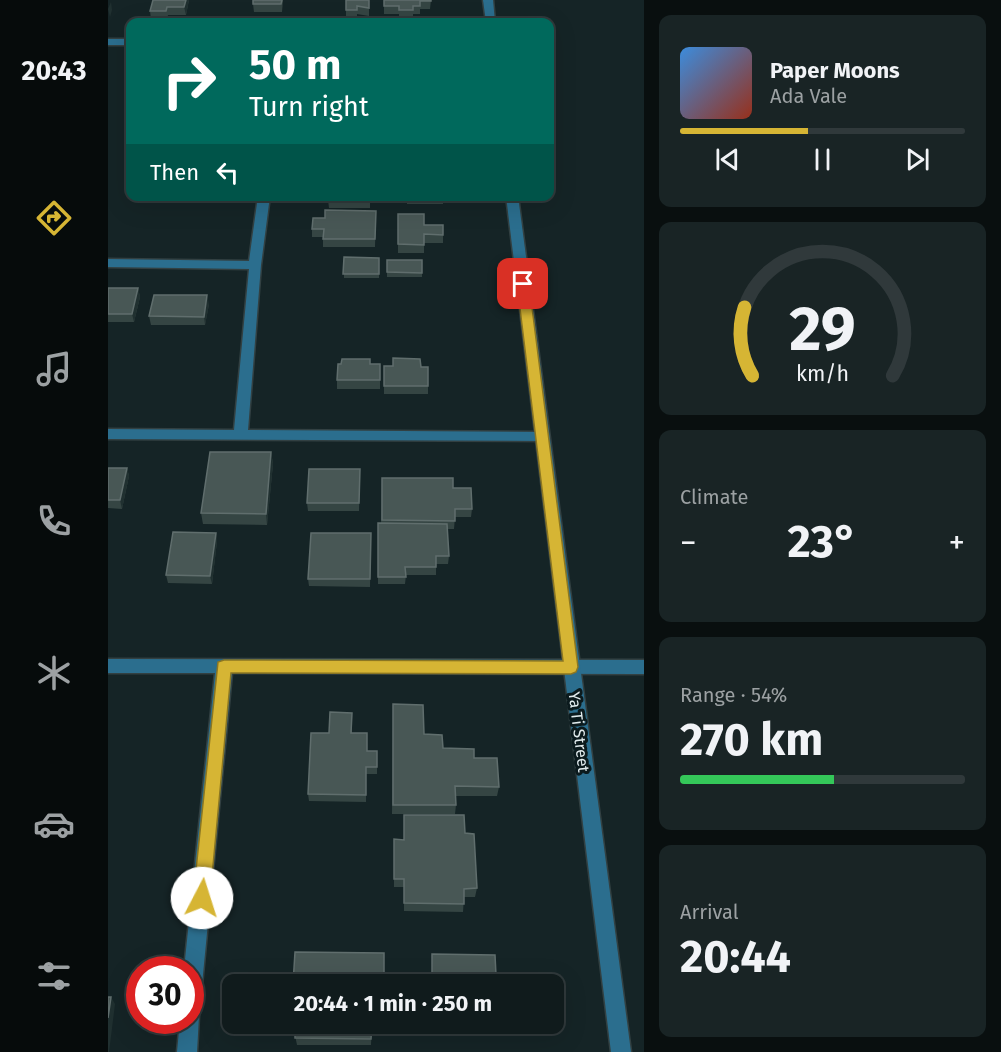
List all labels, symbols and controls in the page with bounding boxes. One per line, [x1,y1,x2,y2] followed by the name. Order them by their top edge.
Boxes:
[249,40,342,90] text: 50 m
[150,42,228,120] icon: right
[22,55,86,87] text: 20:43
[770,57,900,84] text: Paper Moons
[770,84,847,108] text: Ada Vale
[249,91,369,123] text: Turn right
[711,143,744,176] icon: previous
[806,143,839,176] icon: pause
[901,143,934,176] icon: next
[211,156,244,189] icon: left
[150,159,199,186] text: Then
[33,197,75,239] icon: directions
[497,258,548,309] pin
[506,267,539,300] icon: arrive
[789,292,856,367] text: 29
[33,348,75,390] icon: music
[796,361,849,387] text: km/h
[680,485,748,509] text: Climate
[33,500,75,542] icon: phone
[788,515,857,569] text: 23°
[680,523,697,563] text: −
[949,523,965,563] text: +
[33,652,75,694] icon: climate
[680,683,787,707] text: Range · 54%
[565,691,593,774] street label: Ya Ti Street
[680,713,823,767] text: 270 km
[33,803,75,845] icon: car
[170,866,234,930] position arrow
[680,900,739,924] text: Arrival
[680,930,791,984] text: 20:44
[33,955,75,997] icon: filters
[126,956,204,1034] speed limit sign: 30
[294,990,492,1017] text: 20:44 · 1 min · 250 m

